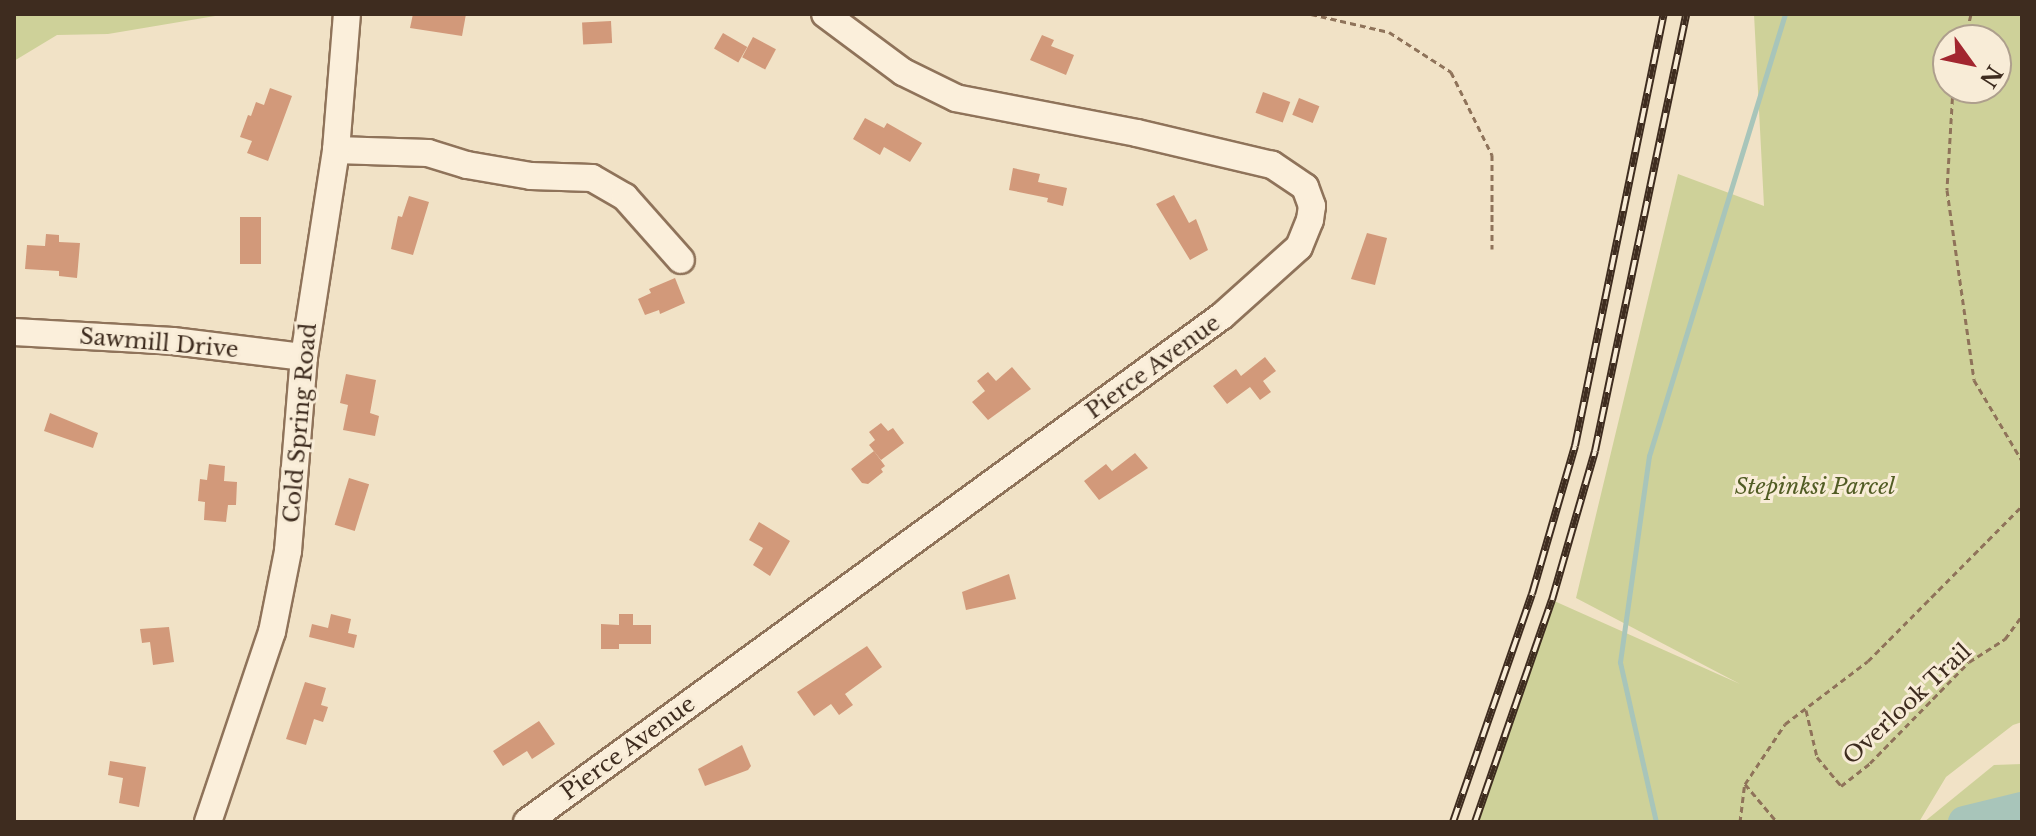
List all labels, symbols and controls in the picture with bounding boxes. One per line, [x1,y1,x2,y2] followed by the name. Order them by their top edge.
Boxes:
[1932,24,2012,104] north arrow
[1974,60,2008,92] text: N
[1081,309,1225,425] street label: Pierce Avenue
[278,322,322,524] street label: Cold Spring Road
[79,323,239,363] street label: Sawmill Drive
[1735,474,1895,500] park label: Stepinksi Parcel
[1837,638,1977,770] street label: Overlook Trail
[556,690,700,806] street label: Pierce Avenue

